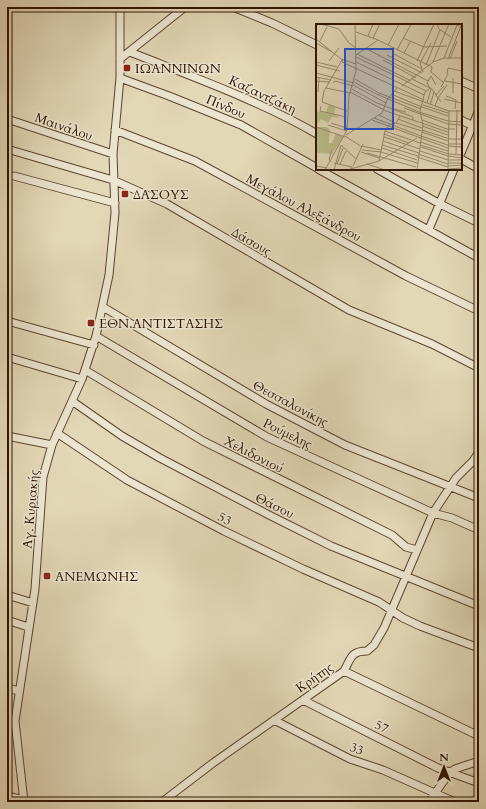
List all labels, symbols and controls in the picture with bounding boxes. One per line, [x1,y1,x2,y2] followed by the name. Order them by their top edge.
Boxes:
[316,24,462,170] inset map
[135,60,221,78] place label: ΙΩΑΝΝΙΝΩΝ
[122,63,132,73] marker: ΙΩΑΝΝΙΝΩΝ
[226,71,299,118] street label: Καζαντζάκη
[203,91,248,123] street label: Πίνδου
[32,109,95,145] street label: Μαινάλου
[243,170,365,246] street label: Μεγάλου Αλεξάνδρου
[133,186,189,204] place label: ΔΑΣΟΥΣ
[120,189,130,199] marker: ΔΑΣΟΥΣ
[228,223,275,261] street label: Δάσους
[99,315,223,333] place label: ΕΘΝ.ΑΝΤΙΣΤΑΣΗΣ
[86,318,96,328] marker: ΕΘΝ.ΑΝΤΙΣΤΑΣΗΣ
[250,376,332,432] street label: Θεσσαλονίκης
[260,414,316,454] street label: Ρούμελης
[221,432,287,478] street label: Χελιδονιού
[19,468,43,549] street label: Αγ. Κυριακής
[252,489,297,523] street label: Θάσου
[214,508,235,530] street label: 53
[55,568,138,586] place label: ΑΝΕΜΩΝΗΣ
[42,571,52,581] marker: ΑΝΕΜΩΝΗΣ
[292,658,337,697] street label: Κρήτης
[372,716,392,738] street label: 57
[347,738,366,760] street label: 33
[424,747,464,787] north arrow
[439,750,449,765] text: N

